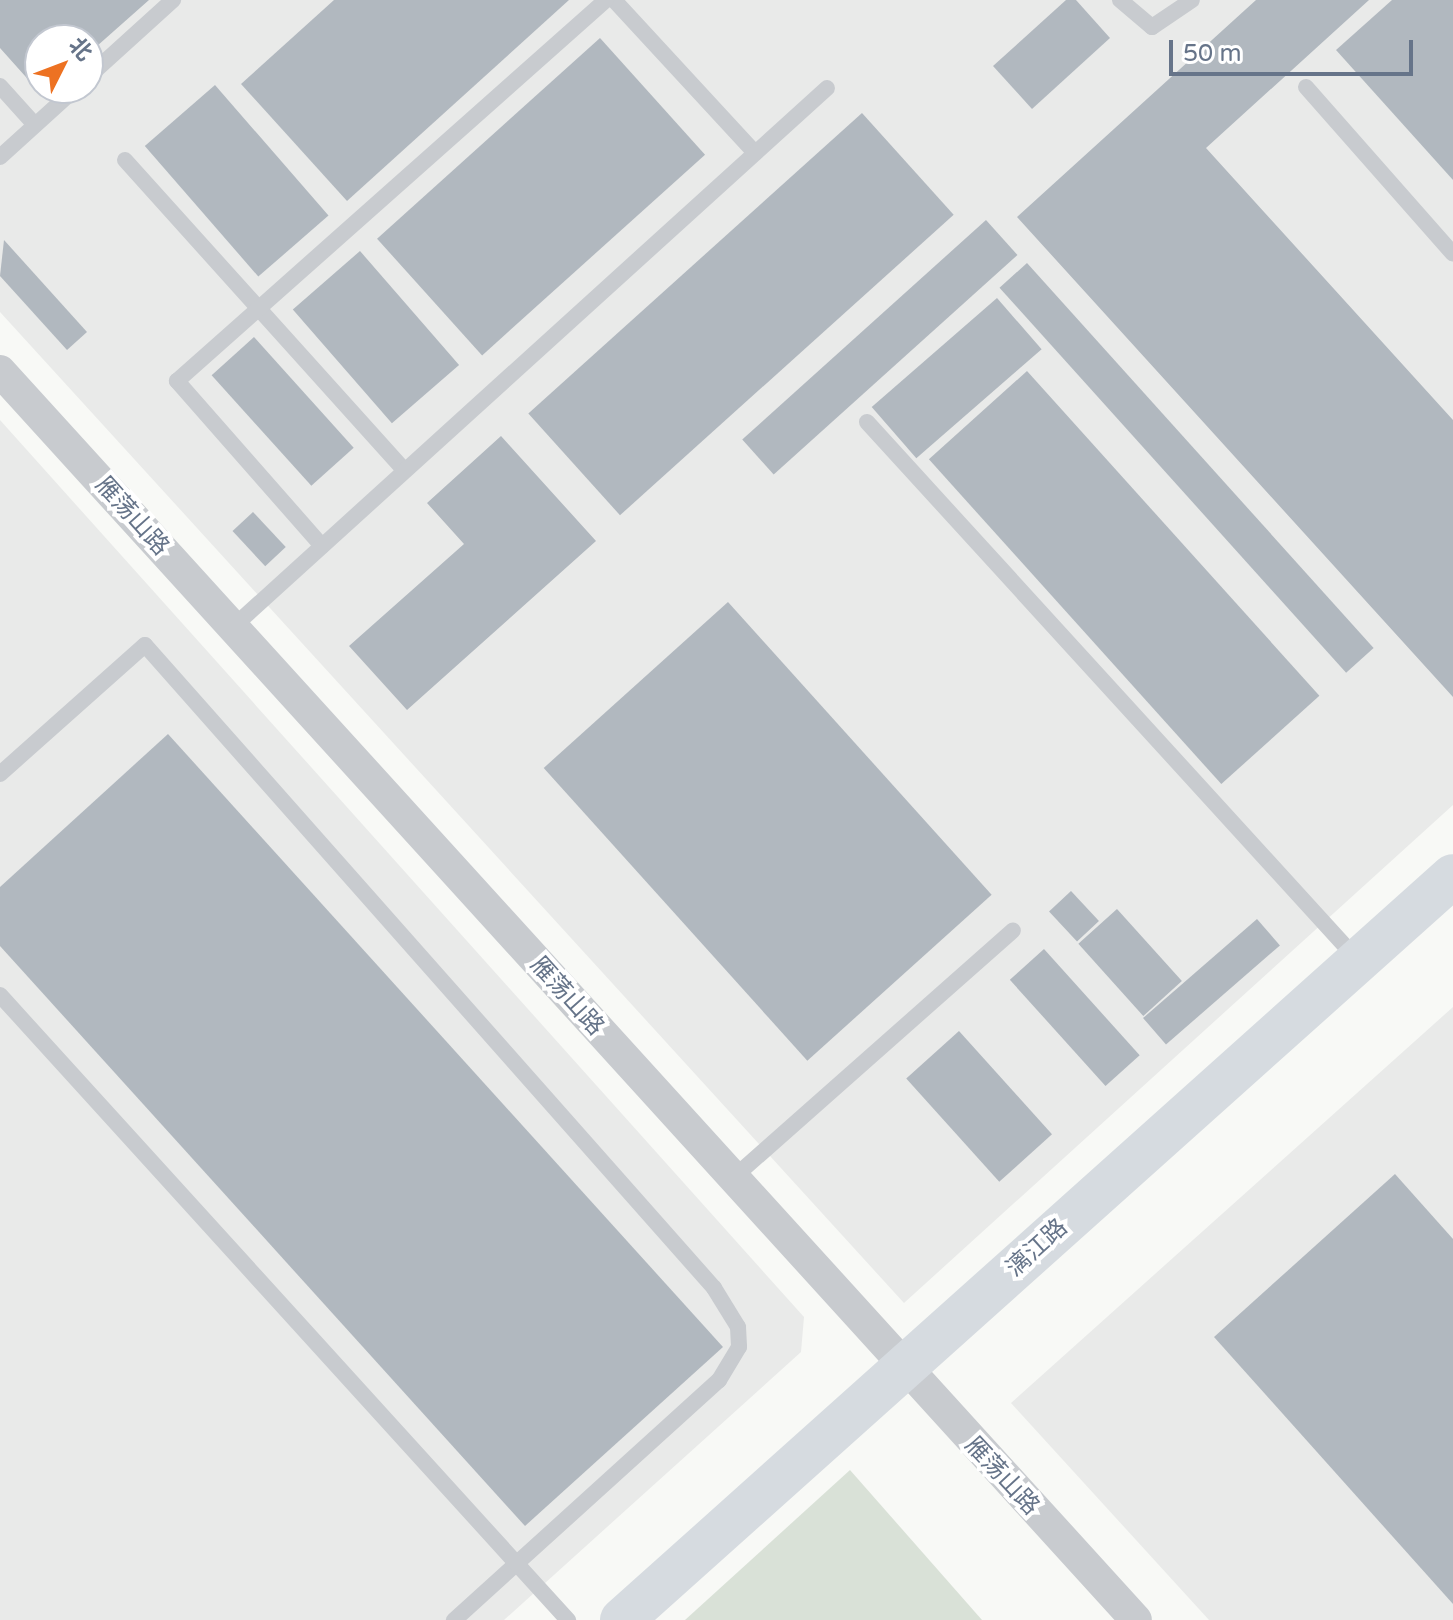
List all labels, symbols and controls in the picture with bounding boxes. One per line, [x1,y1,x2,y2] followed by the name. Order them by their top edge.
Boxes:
[24,24,104,104] north arrow
[1173,24,1417,74] scale bar
[63,32,97,66] text: 北
[1183,39,1241,68] text: 50 m
[89,471,175,561] street label: 雁荡山路
[524,951,610,1041] street label: 雁荡山路
[1001,1213,1073,1283] street label: 漓江路
[959,1431,1045,1521] street label: 雁荡山路

